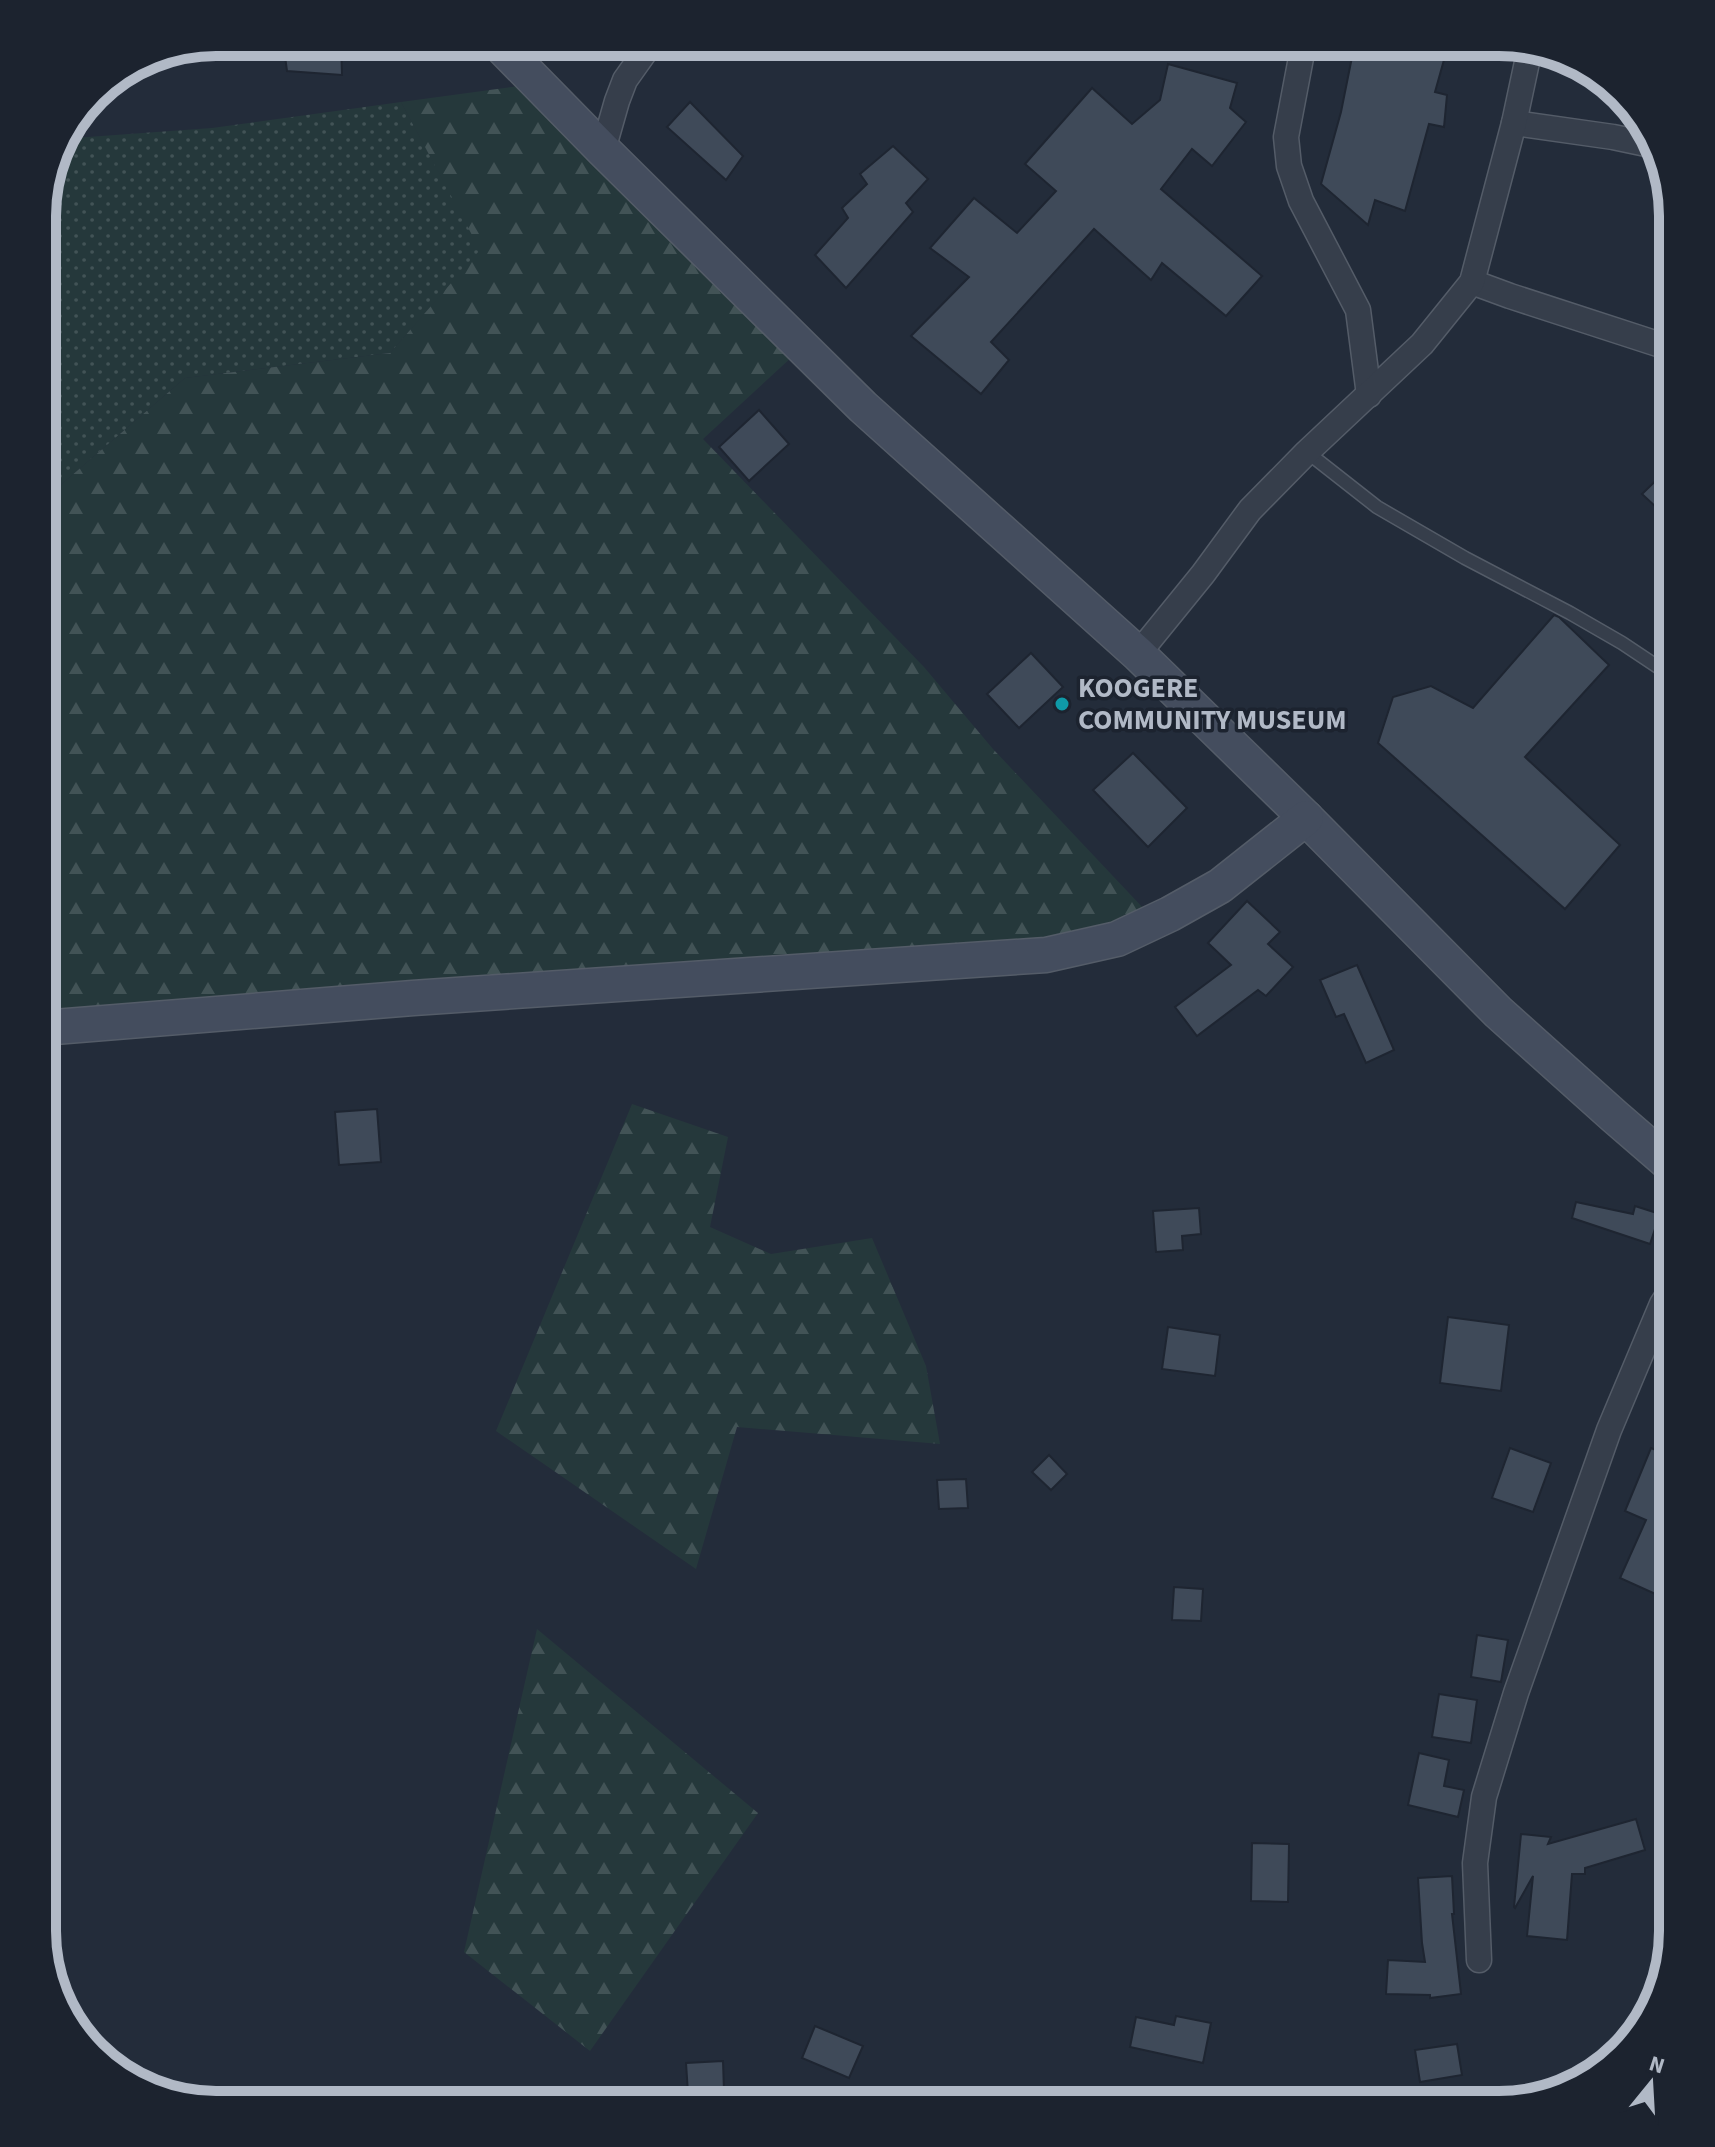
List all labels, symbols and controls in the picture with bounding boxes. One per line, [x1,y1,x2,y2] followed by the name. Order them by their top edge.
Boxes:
[1078,668,1347,740] place label: KOOGERE COMMUNITY MUSEUM
[1053,695,1071,713] marker: KOOGERE COMMUNITY MUSEUM
[1611,2043,1691,2123] north arrow
[1645,2047,1669,2082] text: N

